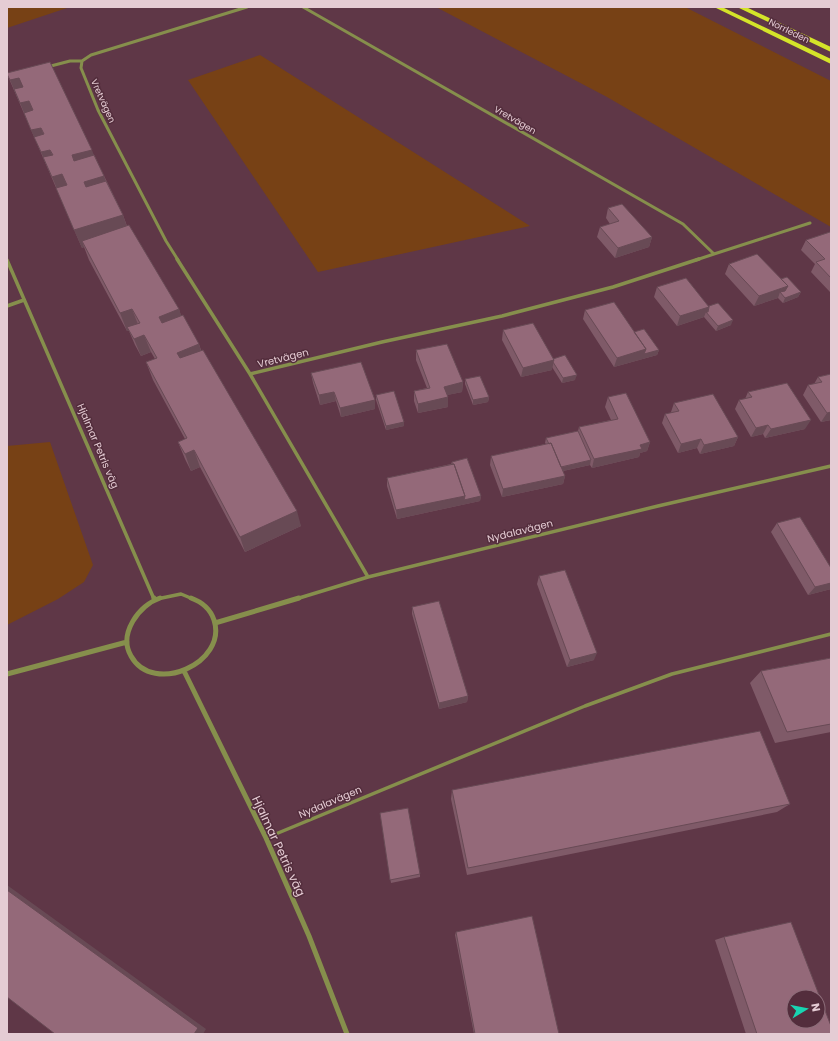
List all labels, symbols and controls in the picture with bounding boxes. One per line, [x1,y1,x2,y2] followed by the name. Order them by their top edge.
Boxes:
[767,16,812,46] street label: Norrleden
[88,77,118,125] street label: Vretvägen
[492,103,538,137] street label: Vretvägen
[256,344,310,372] street label: Vretvägen
[73,401,123,491] street label: Hjalmar Petris väg
[486,516,554,546] street label: Nydalavägen
[296,782,364,822] street label: Nydalavägen
[248,793,310,899] street label: Hjalmar Petris väg
[786,989,826,1029] north arrow
[807,1002,824,1013] text: N

